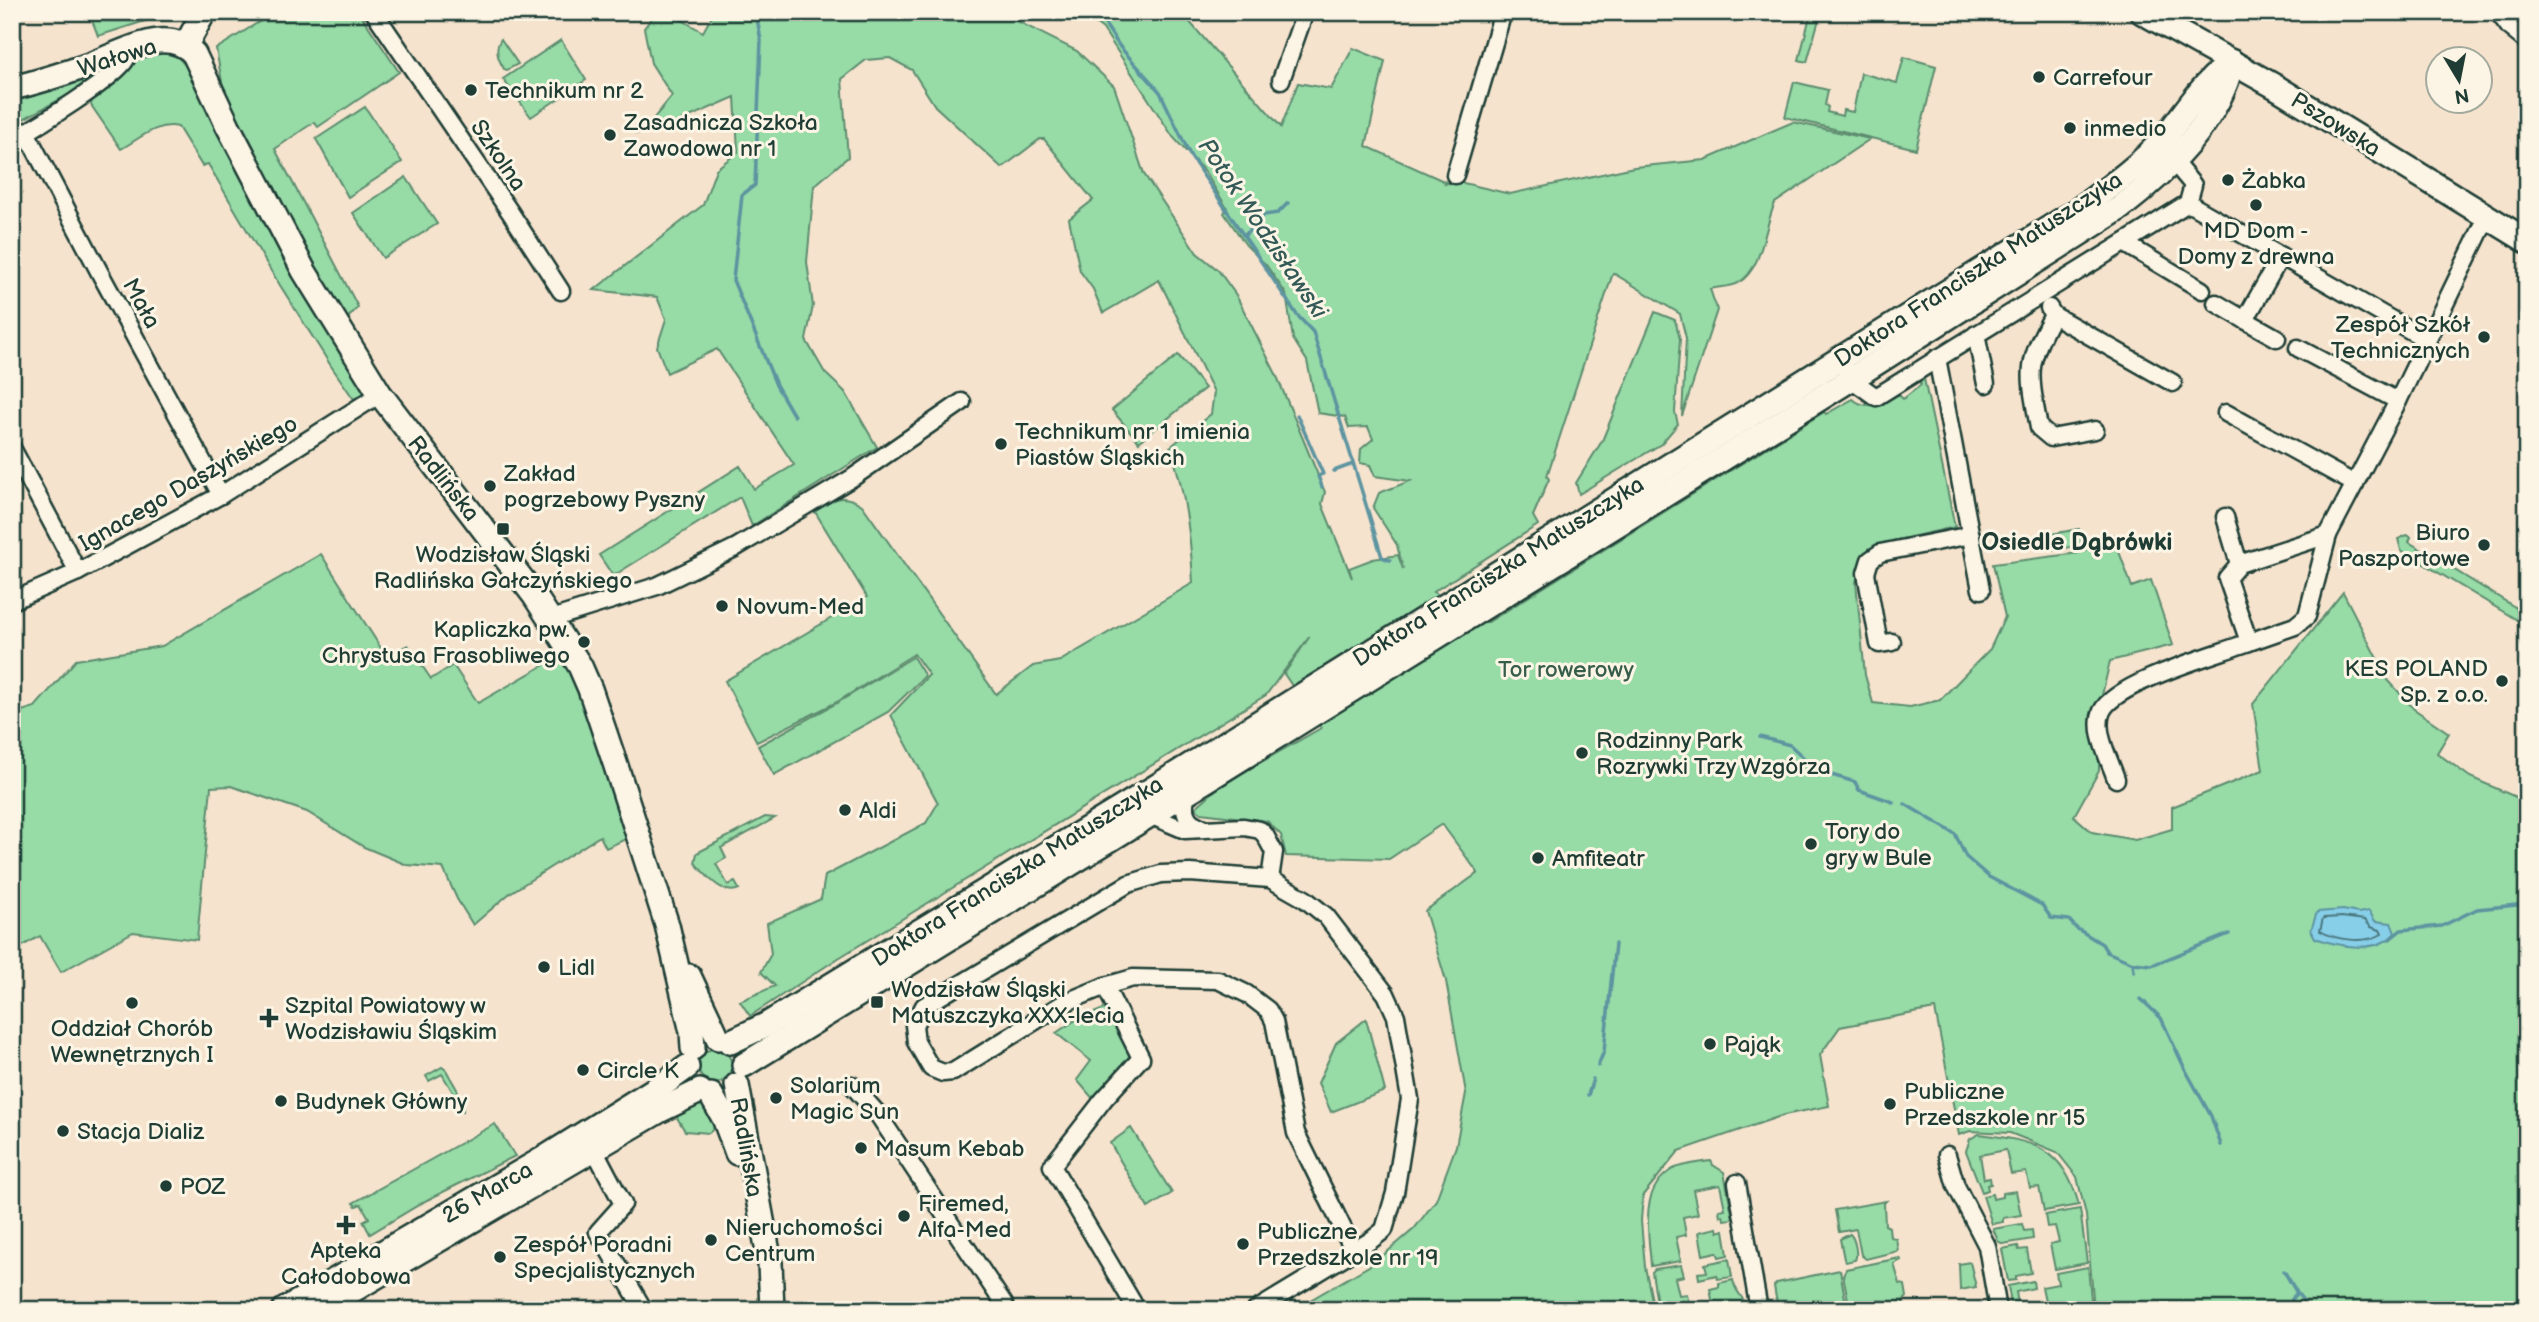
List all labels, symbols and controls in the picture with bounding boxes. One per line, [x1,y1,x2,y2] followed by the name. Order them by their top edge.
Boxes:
[74,33,160,83] street label: Wałowa
[2424,46,2494,116] north arrow
[2053,64,2153,92] place label: Carrefour
[2031,69,2047,85] marker: Carrefour
[485,77,644,105] place label: Technikum nr 2
[463,82,479,98] marker: Technikum nr 2
[2453,83,2471,108] text: N
[2286,86,2385,163] street label: Pszowska
[623,109,818,163] place label: Zasadnicza Szkoła Zawodowa nr 1
[464,115,532,197] street label: Szkolna
[2084,115,2167,143] place label: inmedio
[2062,120,2078,136] marker: inmedio
[602,127,618,143] marker: Zasadnicza Szkoła Zawodowa nr 1
[1192,133,1334,325] water label: Potok Wodzisławski
[1829,166,2128,374] street label: Doktora Franciszka Matuszczyka
[2241,167,2306,195] place label: Żabka
[2220,172,2236,188] marker: Żabka
[2248,197,2264,213] marker: MD Dom - Domy z drewna
[2178,217,2334,271] place label: MD Dom - Domy z drewna
[116,274,166,333] street label: Mała
[2331,311,2471,365] place label: Zespół Szkół Technicznych
[2476,329,2492,345] marker: Zespół Szkół Technicznych
[74,410,303,558] street label: Ignacego Daszyńskiego
[1015,418,1250,472] place label: Technikum nr 1 imienia Piastów Śląskich
[401,430,485,527] street label: Radlińska
[993,436,1009,452] marker: Technikum nr 1 imienia Piastów Śląskich
[503,460,706,514] place label: Zakład pogrzebowy Pyszny
[1348,470,1649,673] street label: Doktora Franciszka Matuszczyka
[482,478,498,494] marker: Zakład pogrzebowy Pyszny
[2338,519,2470,573] place label: Biuro Paszportowe
[495,521,511,537] marker: Wodzisław Śląski Radlińska Gałczyńskiego
[1982,528,2172,557] district label: Osiedle Dąbrówki
[2476,537,2492,553] marker: Biuro Paszportowe
[374,541,632,595] place label: Wodzisław Śląski Radlińska Gałczyńskiego
[736,593,864,621] place label: Novum-Med
[714,598,730,614] marker: Novum-Med
[322,616,570,670] place label: Kapliczka pw. Chrystusa Frasobliwego
[576,634,592,650] marker: Kapliczka pw. Chrystusa Frasobliwego
[2345,655,2488,709] place label: KES POLAND Sp. z o.o.
[1498,656,1635,684] park label: Tor rowerowy
[2494,673,2510,689] marker: KES POLAND Sp. z o.o.
[1596,727,1831,781] place label: Rodzinny Park Rozrywki Trzy Wzgórza
[1574,745,1590,761] marker: Rodzinny Park Rozrywki Trzy Wzgórza
[867,770,1168,973] street label: Doktora Franciszka Matuszczyka
[859,797,897,825] place label: Aldi
[837,802,853,818] marker: Aldi
[1825,818,1932,872] place label: Tory do gry w Bule
[1803,836,1819,852] marker: Tory do gry w Bule
[1552,845,1645,873] place label: Amfiteatr
[1530,850,1546,866] marker: Amfiteatr
[558,954,595,982] place label: Lidl
[536,959,552,975] marker: Lidl
[891,976,1125,1030] place label: Wodzisław Śląski Matuszczyka XXX-lecia
[285,992,497,1046] place label: Szpital Powiatowy w Wodzisławiu Śląskim
[869,994,885,1010] marker: Wodzisław Śląski Matuszczyka XXX-lecia
[124,995,140,1011] marker: Oddział Chorób Wewnętrznych I
[259,1008,279,1028] marker: Szpital Powiatowy w Wodzisławiu Śląskim
[50,1015,214,1069] place label: Oddział Chorób Wewnętrznych I
[1724,1031,1781,1059] place label: Pająk
[1702,1036,1718,1052] marker: Pająk
[597,1057,679,1085] place label: Circle K
[575,1062,591,1078] marker: Circle K
[790,1072,899,1126] place label: Solarium Magic Sun
[1904,1078,2085,1132] place label: Publiczne Przedszkole nr 15
[295,1088,468,1116] place label: Budynek Główny
[768,1090,784,1106] marker: Solarium Magic Sun
[273,1093,289,1109] marker: Budynek Główny
[723,1095,769,1199] street label: Radlińska
[1882,1096,1898,1112] marker: Publiczne Przedszkole nr 15
[77,1118,205,1146] place label: Stacja Dializ
[55,1123,71,1139] marker: Stacja Dializ
[875,1135,1024,1163] place label: Masum Kebab
[853,1140,869,1156] marker: Masum Kebab
[437,1156,538,1230] street label: 26 Marca
[180,1173,226,1201] place label: POZ
[158,1178,174,1194] marker: POZ
[918,1190,1012,1244] place label: Firemed, Alfa-Med
[896,1208,912,1224] marker: Firemed, Alfa-Med
[725,1214,883,1268] place label: Nieruchomości Centrum
[338,1217,354,1233] marker: Apteka Całodobowa
[1257,1218,1438,1272] place label: Publiczne Przedszkole nr 19
[513,1231,695,1285] place label: Zespół Poradni Specjalistycznych
[703,1232,719,1248] marker: Nieruchomości Centrum
[1235,1236,1251,1252] marker: Publiczne Przedszkole nr 19
[281,1237,411,1291] place label: Apteka Całodobowa
[492,1249,508,1265] marker: Zespół Poradni Specjalistycznych

